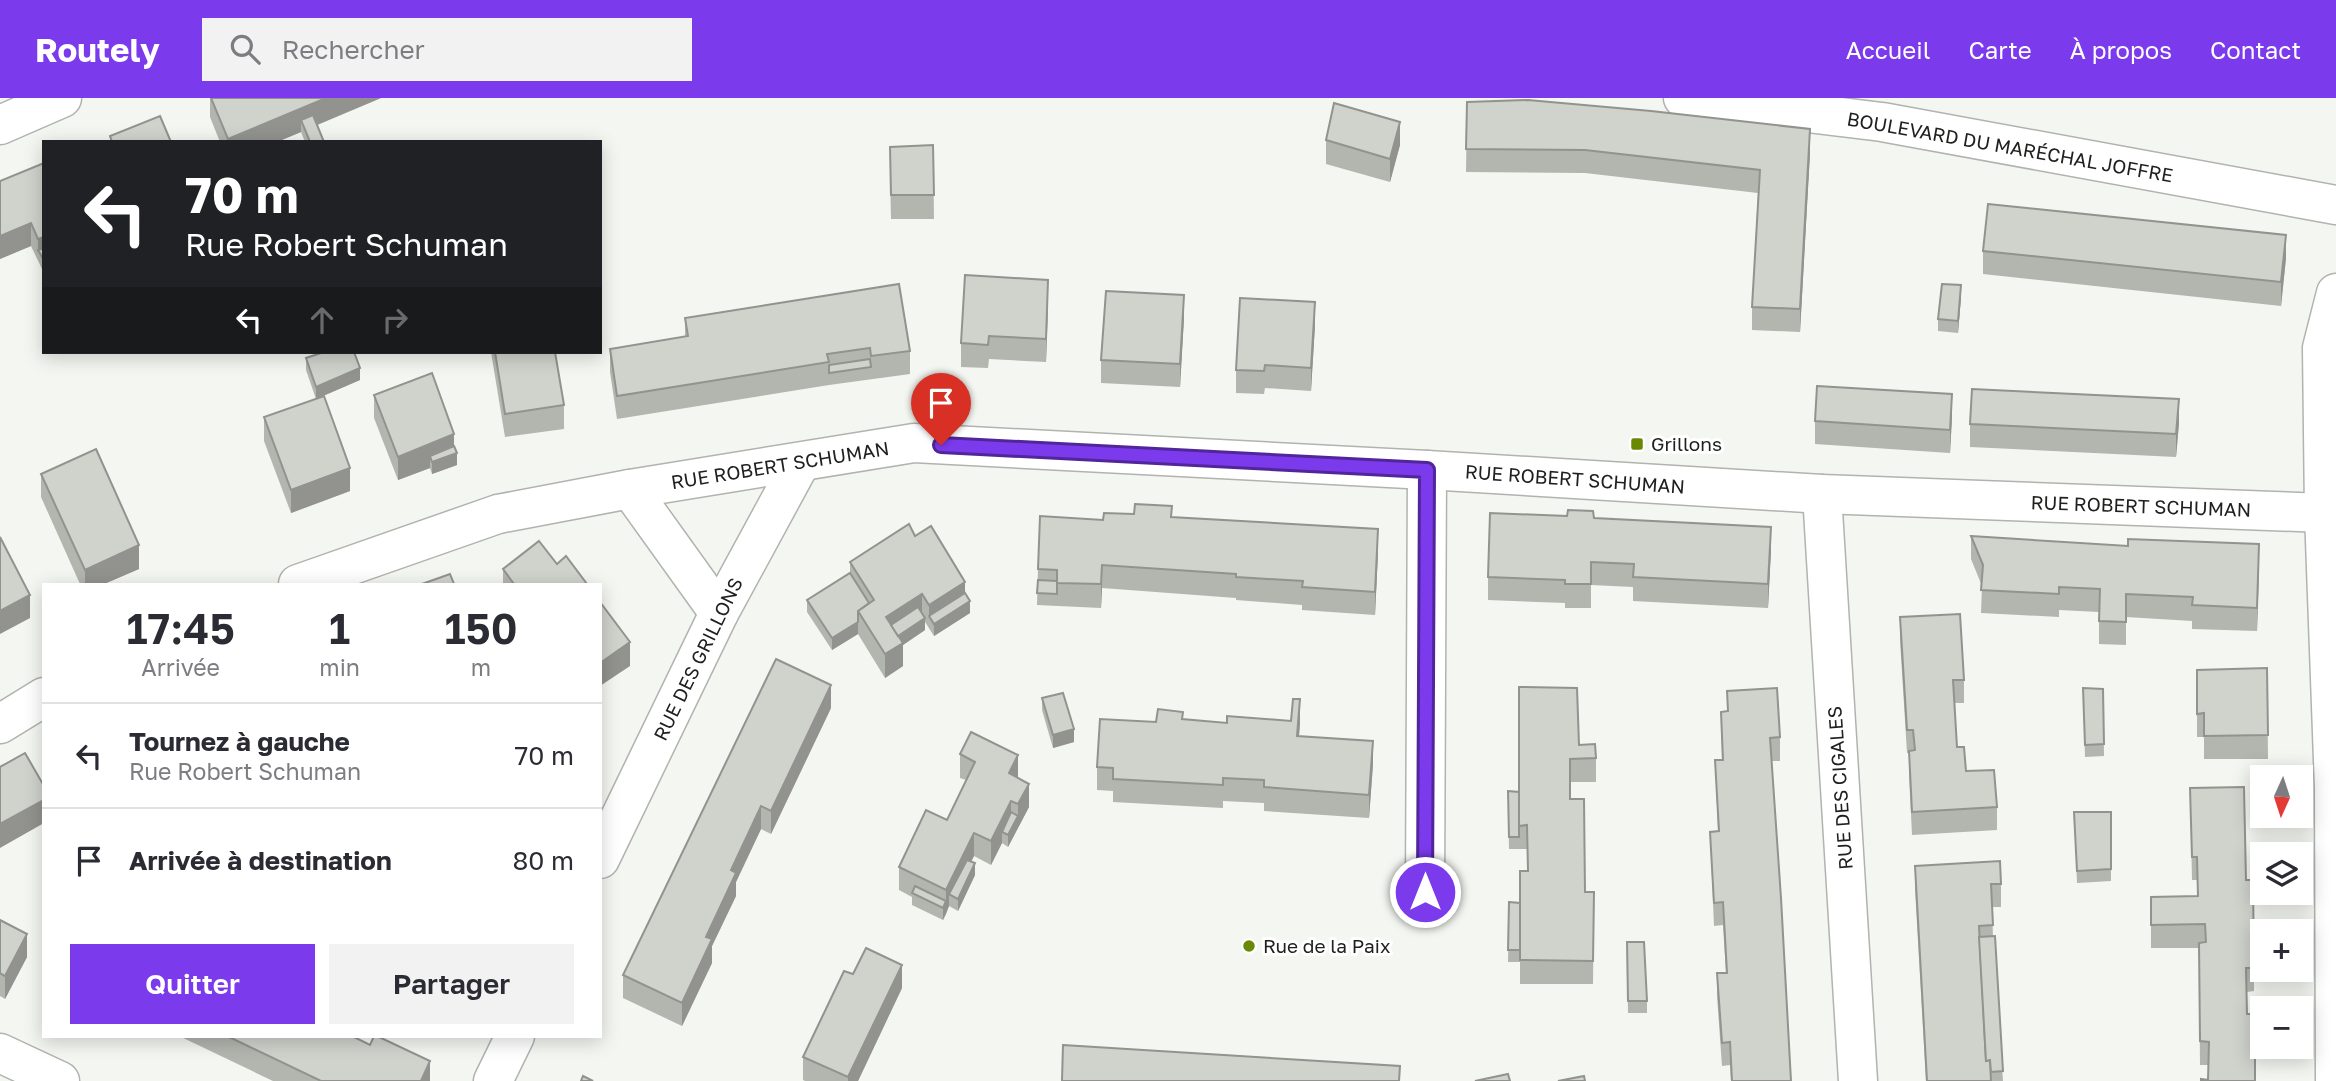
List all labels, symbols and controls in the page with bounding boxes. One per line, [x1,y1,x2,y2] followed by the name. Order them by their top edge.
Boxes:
[202,18,692,81] search box
[35,30,160,69] text: Routely
[226,30,264,68] icon: search
[282,34,425,65] text: Rechercher
[1846,35,1930,64] text: Accueil
[1968,35,2032,64] text: Carte
[2070,35,2172,64] text: À propos
[2210,35,2301,64] text: Contact
[1845,106,2175,187] street label: BOULEVARD DU MARÉCHAL JOFFRE
[185,165,299,224] text: 70 m
[70,168,161,259] icon: left
[185,225,508,263] text: Rue Robert Schuman
[230,301,268,339] icon: left
[303,301,341,339] icon: ahead
[376,301,414,339] icon: right
[911,373,971,445] pin
[922,384,960,422] icon: arrive
[1651,432,1722,455] place label: Grillons
[669,436,891,493] street label: RUE ROBERT SCHUMAN
[1629,436,1645,452] marker: Grillons
[1464,459,1686,498] street label: RUE ROBERT SCHUMAN
[2030,490,2252,521] street label: RUE ROBERT SCHUMAN
[648,573,747,744] street label: RUE DES GRILLONS
[126,603,235,653] text: 17:45
[329,603,350,653] text: 1
[444,603,518,653] text: 150
[141,653,220,681] text: Arrivée
[319,653,360,681] text: min
[471,653,491,681] text: m
[1822,705,1857,871] street label: RUE DES CIGALES
[129,726,350,757] text: Tournez à gauche
[70,737,108,775] icon: left
[515,740,574,771] text: 70 m
[129,757,361,785] text: Rue Robert Schuman
[2250,765,2314,828] north arrow
[2250,765,2313,1059] map controls
[70,842,108,880] icon: arrive
[2250,842,2313,905] button: layers
[129,845,392,876] text: Arrivée à destination
[513,845,574,876] text: 80 m
[1388,855,1462,929] position arrow
[2250,919,2313,982] button: +
[1263,934,1390,957] place label: Rue de la Paix
[1241,938,1257,954] marker: Rue de la Paix
[70,944,315,1024] button: Quitter
[329,944,574,1024] button: Partager
[2250,996,2313,1059] button: −

